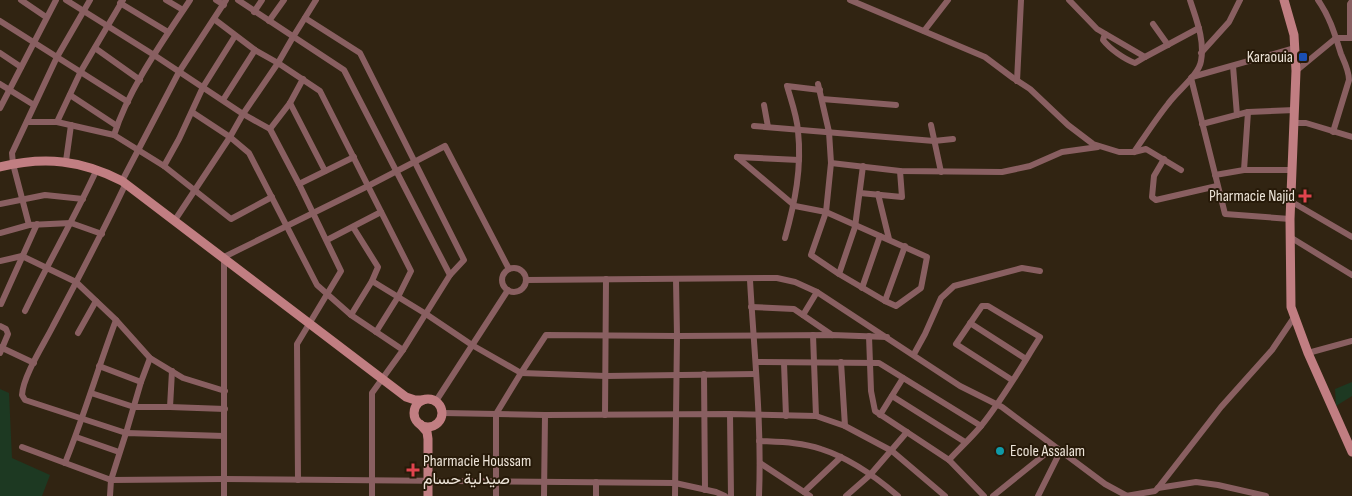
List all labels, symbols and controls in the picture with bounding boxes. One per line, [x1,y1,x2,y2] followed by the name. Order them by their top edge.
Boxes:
[1247,48,1293,67] place label: Karaouia
[1297,51,1309,63] marker: Karaouia
[1209,187,1295,206] place label: Pharmacie Najid
[1299,190,1311,202] marker: Pharmacie Najid
[1010,442,1085,461] place label: Ecole Assalam
[994,445,1006,457] marker: Ecole Assalam
[423,452,531,489] place label: Pharmacie Houssam صيدلية حسام
[407,464,419,476] marker: Pharmacie Houssam صيدلية حسام

